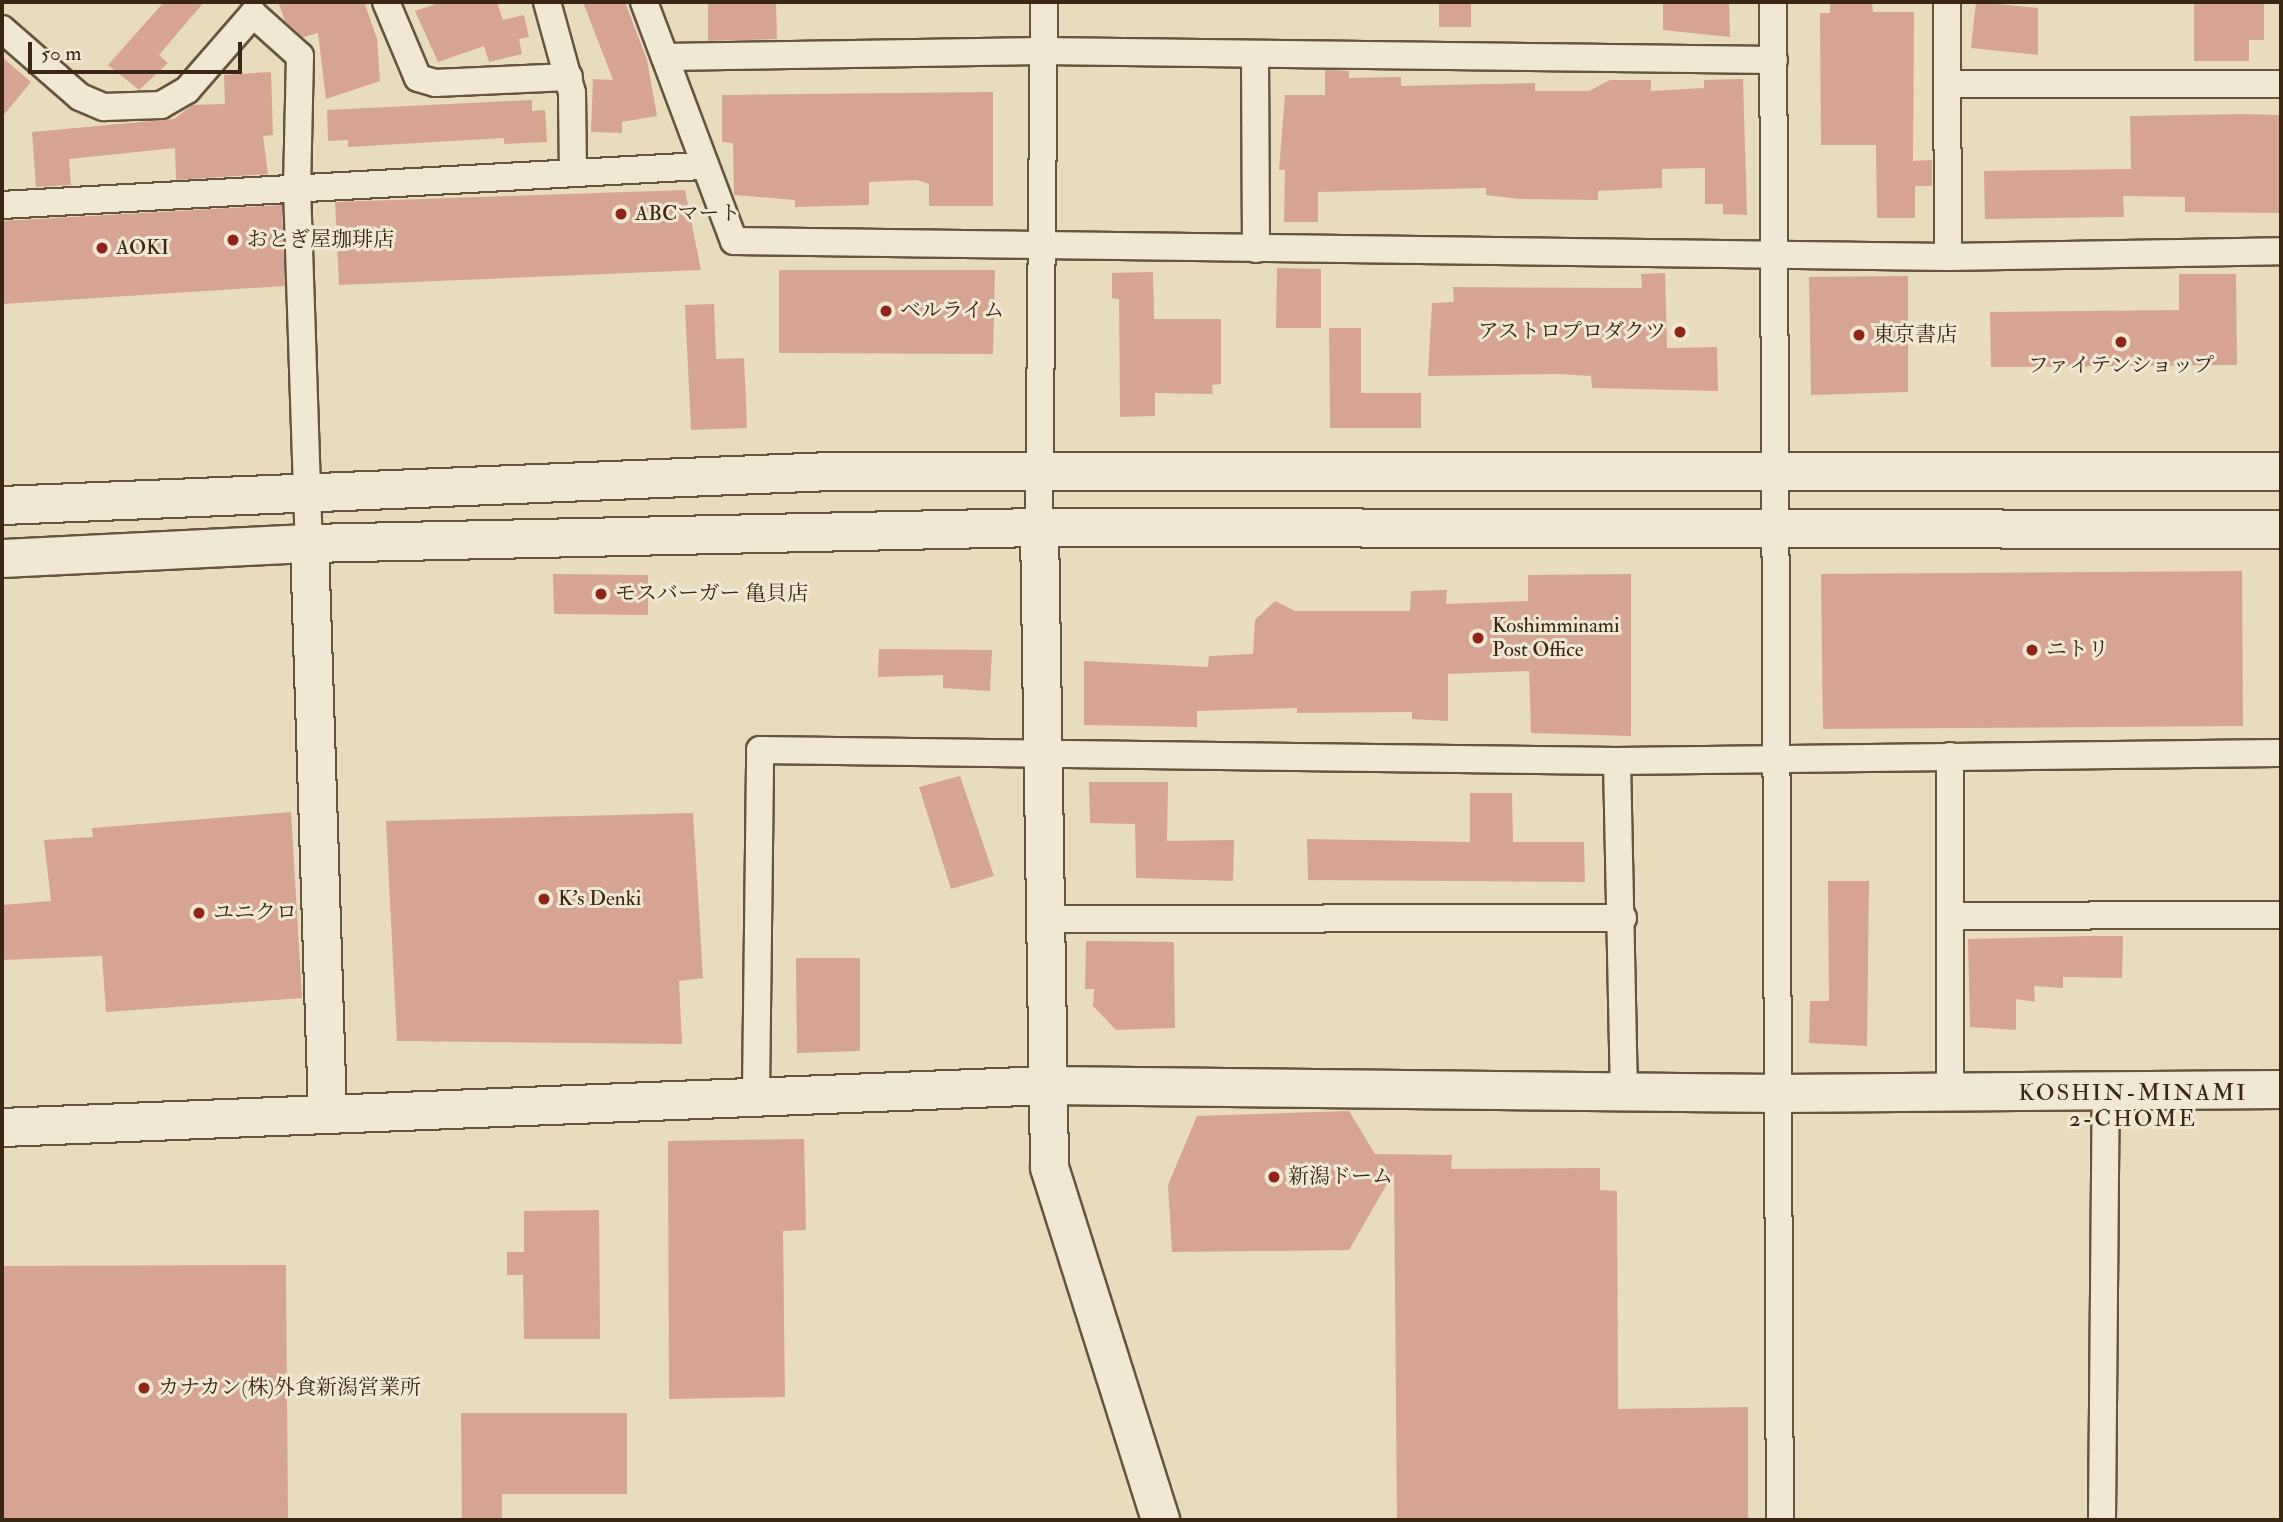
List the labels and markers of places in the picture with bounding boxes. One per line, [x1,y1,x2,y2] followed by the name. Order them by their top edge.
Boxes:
[635,201,740,227] place label: ABCマート
[613,206,629,222] marker: ABCマート
[247,227,394,253] place label: おとぎ屋珈琲店
[225,232,241,248] marker: おとぎ屋珈琲店
[116,235,169,261] place label: AOKI
[94,240,110,256] marker: AOKI
[900,298,1005,324] place label: ベルライム
[878,303,894,319] marker: ベルライム
[1477,319,1666,345] place label: アストロプロダクツ
[1873,322,1957,348] place label: 東京書店
[1672,324,1688,340] marker: アストロプロダクツ
[1851,327,1867,343] marker: 東京書店
[2113,334,2129,350] marker: ファイテンショップ
[2027,353,2215,379] place label: ファイテンショップ
[615,581,808,607] place label: モスバーガー 亀貝店
[593,586,609,602] marker: モスバーガー 亀貝店
[1492,613,1620,663] place label: Koshimminami Post Office
[1470,630,1486,646] marker: Koshimminami Post Office
[2046,637,2109,663] place label: ニトリ
[2024,642,2040,658] marker: ニトリ
[558,886,641,912] place label: K's Denki
[536,891,552,907] marker: K's Denki
[213,900,297,926] place label: ユニクロ
[191,905,207,921] marker: ユニクロ
[1288,1164,1393,1190] place label: 新潟ドーム
[1266,1169,1282,1185] marker: 新潟ドーム
[158,1375,421,1401] place label: カナカン(株)外食新潟営業所
[136,1380,152,1396] marker: カナカン(株)外食新潟営業所

